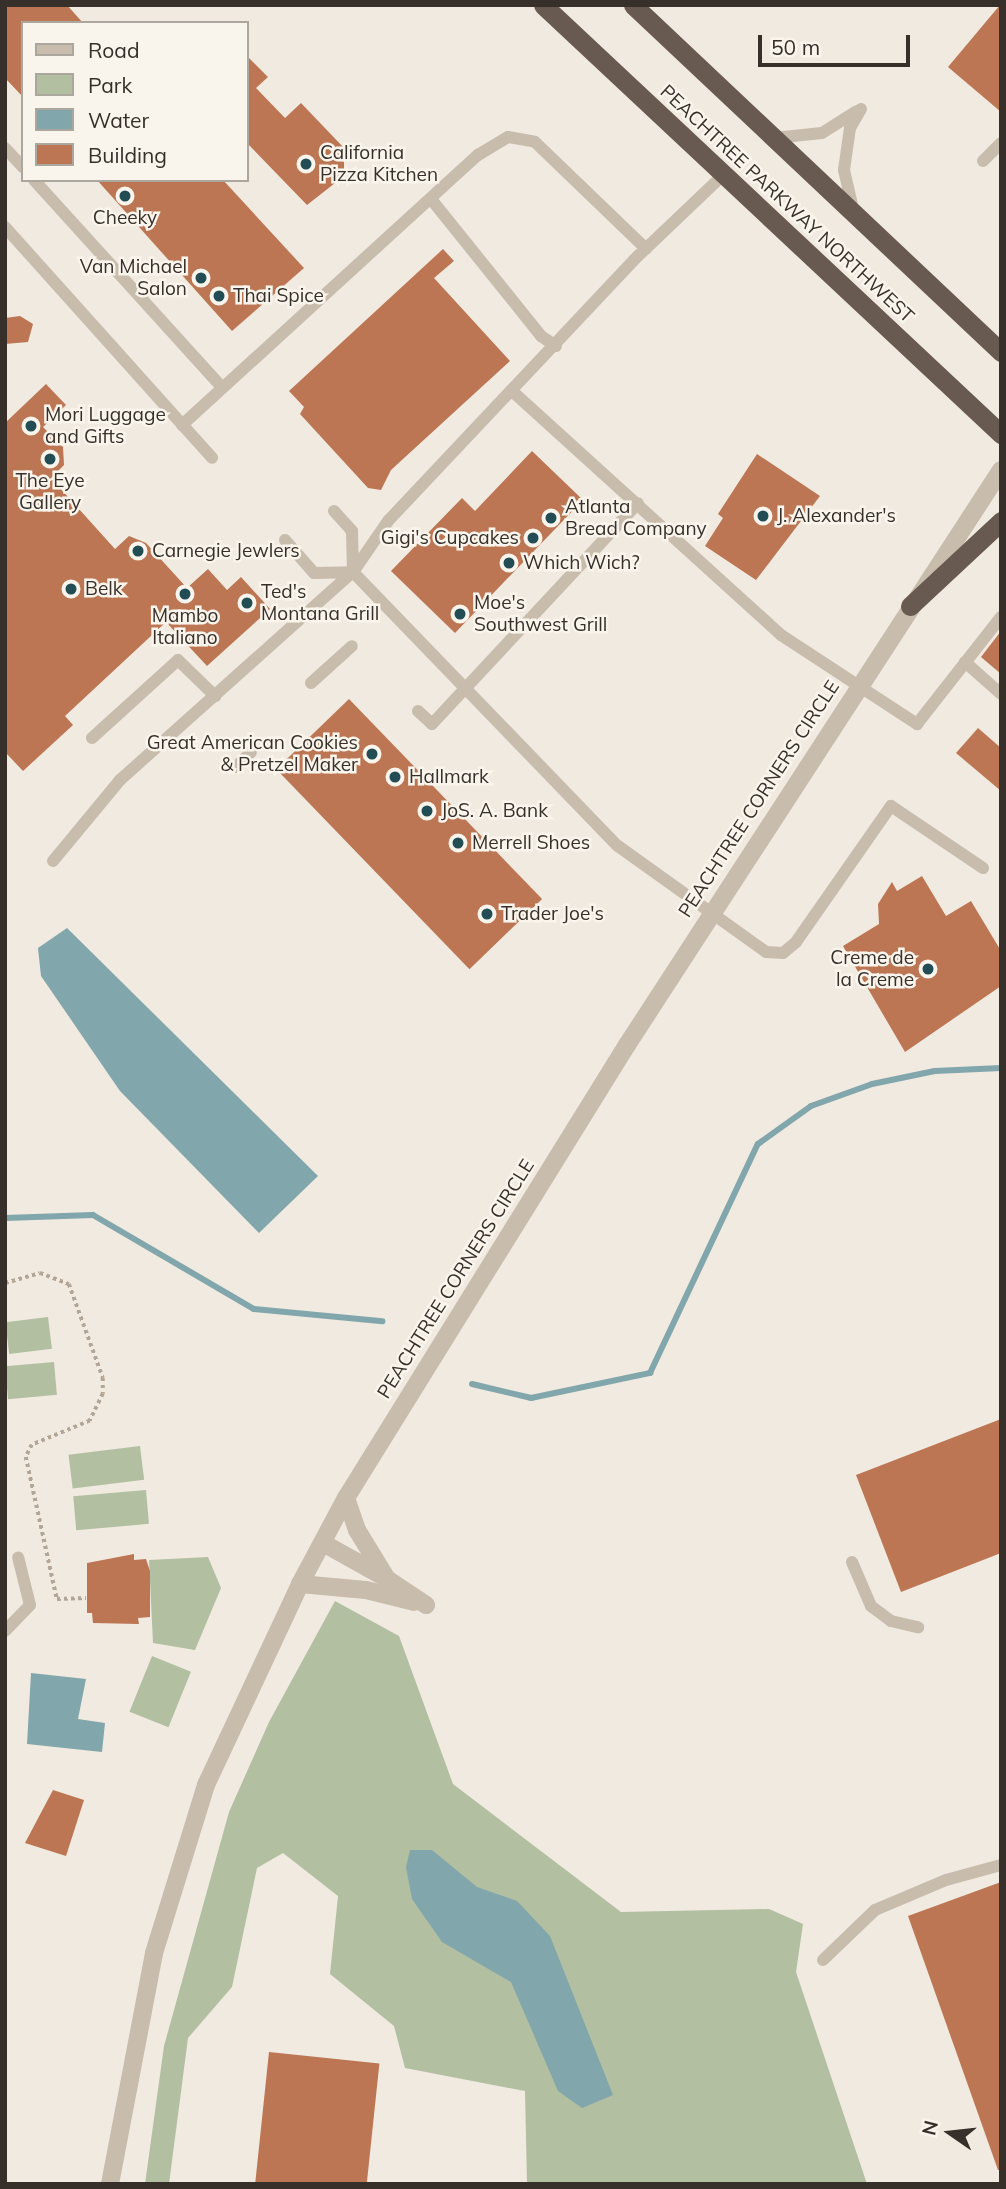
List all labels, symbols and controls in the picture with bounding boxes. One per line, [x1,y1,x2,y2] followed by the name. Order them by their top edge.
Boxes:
[21,21,248,182] legend
[761,21,913,65] scale bar
[771,34,820,60] text: 50 m
[88,37,139,63] text: Road
[88,72,132,98] text: Park
[655,80,919,328] street label: PEACHTREE PARKWAY NORTHWEST
[88,107,149,133] text: Water
[88,142,167,168] text: Building
[320,142,438,186] place label: California Pizza Kitchen
[298,156,314,172] marker: California Pizza Kitchen
[117,188,133,204] marker: Cheeky
[93,207,157,229] place label: Cheeky
[80,256,187,300] place label: Van Michael Salon
[193,270,209,286] marker: Van Michael Salon
[233,285,324,307] place label: Thai Spice
[211,288,227,304] marker: Thai Spice
[45,404,166,448] place label: Mori Luggage and Gifts
[23,418,39,434] marker: Mori Luggage and Gifts
[42,451,58,467] marker: The Eye Gallery
[15,470,85,514] place label: The Eye Gallery
[565,496,707,540] place label: Atlanta Bread Company
[777,505,896,527] place label: J. Alexander's
[755,508,771,524] marker: J. Alexander's
[543,510,559,526] marker: Atlanta Bread Company
[381,527,519,549] place label: Gigi's Cupcakes
[525,530,541,546] marker: Gigi's Cupcakes
[152,540,300,562] place label: Carnegie Jewlers
[130,543,146,559] marker: Carnegie Jewlers
[523,552,640,574] place label: Which Wich?
[501,555,517,571] marker: Which Wich?
[85,578,123,600] place label: Belk
[63,581,79,597] marker: Belk
[261,581,379,625] place label: Ted's Montana Grill
[177,586,193,602] marker: Mambo Italiano
[474,592,607,636] place label: Moe's Southwest Grill
[239,595,255,611] marker: Ted's Montana Grill
[152,605,218,649] place label: Mambo Italiano
[452,606,468,622] marker: Moe's Southwest Grill
[674,676,844,922] street label: PEACHTREE CORNERS CIRCLE
[147,732,358,776] place label: Great American Cookies & Pretzel Maker
[364,746,380,762] marker: Great American Cookies & Pretzel Maker
[409,766,489,788] place label: Hallmark
[387,769,403,785] marker: Hallmark
[441,800,548,822] place label: JoS. A. Bank
[419,803,435,819] marker: JoS. A. Bank
[472,832,590,854] place label: Merrell Shoes
[450,835,466,851] marker: Merrell Shoes
[501,903,604,925] place label: Trader Joe's
[479,906,495,922] marker: Trader Joe's
[830,947,914,991] place label: Creme de la Creme
[920,961,936,977] marker: Creme de la Creme
[373,1155,539,1403] street label: PEACHTREE CORNERS CIRCLE
[915,2098,985,2168] north arrow
[916,2118,943,2138] text: N

